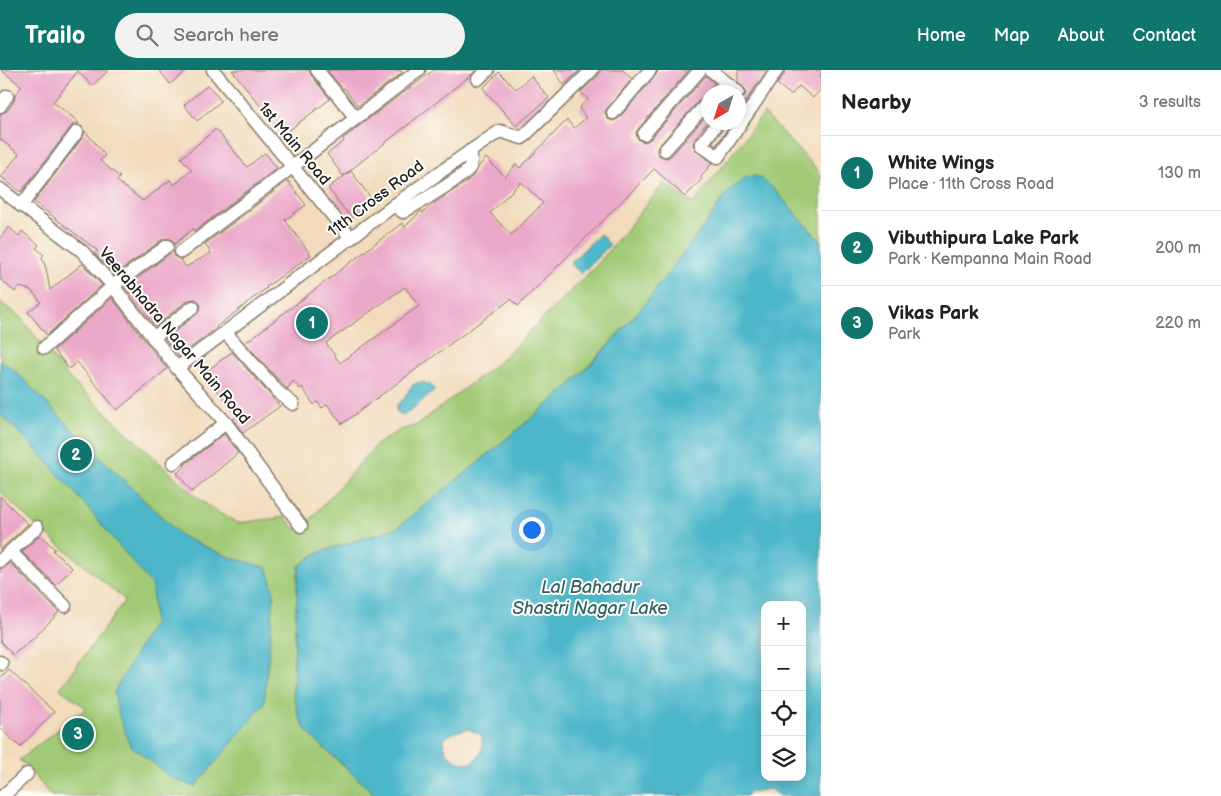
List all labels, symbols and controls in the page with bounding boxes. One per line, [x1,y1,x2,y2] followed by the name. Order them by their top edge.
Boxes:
[115,13,465,58] search box
[25,21,85,50] text: Trailo
[133,21,161,49] icon: search
[173,24,279,47] text: Search here
[917,25,966,46] text: Home
[994,25,1030,46] text: Map
[1058,25,1105,46] text: About
[1133,25,1196,46] text: Contact
[701,85,746,130] north arrow
[841,90,911,115] text: Nearby
[1139,93,1201,112] text: 3 results
[254,99,334,189] street label: 1st Main Road
[888,152,994,175] text: White Wings
[324,157,428,241] street label: 11th Cross Road
[854,164,860,183] text: 1
[1158,164,1201,183] text: 130 m
[888,175,1054,194] text: Place · 11th Cross Road
[888,227,1079,250] text: Vibuthipura Lake Park
[852,239,862,258] text: 2
[1155,239,1201,258] text: 200 m
[94,244,254,428] street label: Veerabhadra Nagar Main Road
[888,250,1092,269] text: Park · Kempanna Main Road
[888,302,979,325] text: Vikas Park
[296,304,328,342] pin: 1
[852,314,862,333] text: 3
[1155,314,1201,333] text: 220 m
[888,325,920,344] text: Park
[60,436,92,474] pin: 2
[519,517,545,543] your location
[512,577,668,619] water label: Lal Bahadur Shastri Nagar Lake
[761,601,806,781] map controls
[761,601,806,646] button: +
[761,646,806,691] button: −
[761,691,806,736] button: locate
[62,715,94,753] pin: 3
[761,736,806,781] button: layers

